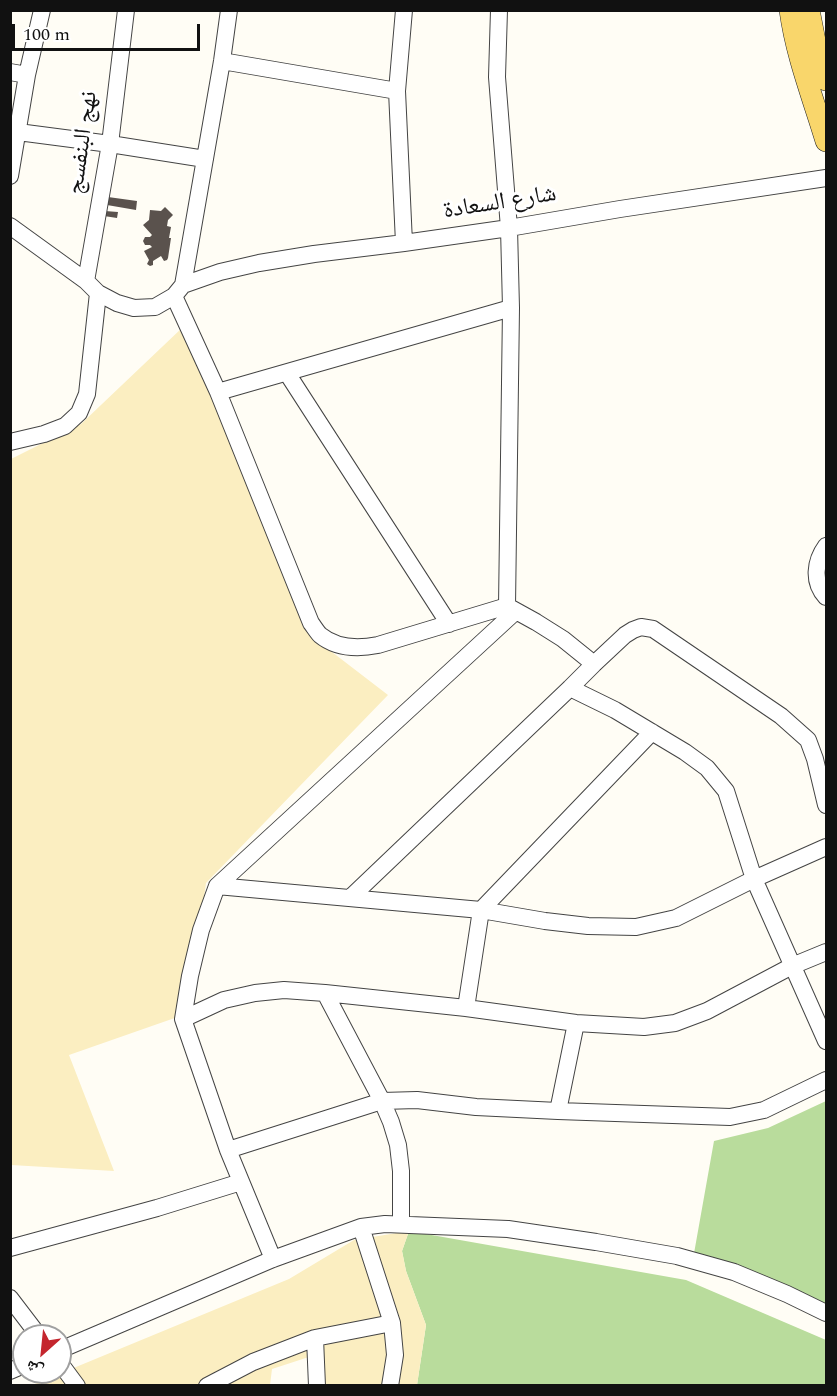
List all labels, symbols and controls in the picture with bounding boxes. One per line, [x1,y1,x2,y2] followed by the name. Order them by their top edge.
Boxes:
[15,12,202,50] scale bar
[23,21,70,48] text: 100 m
[63,90,105,196] street label: نهج البنفسج
[441,181,559,227] street label: شارع السعادة
[12,1324,72,1384] north arrow
[22,1354,48,1383] text: ش

